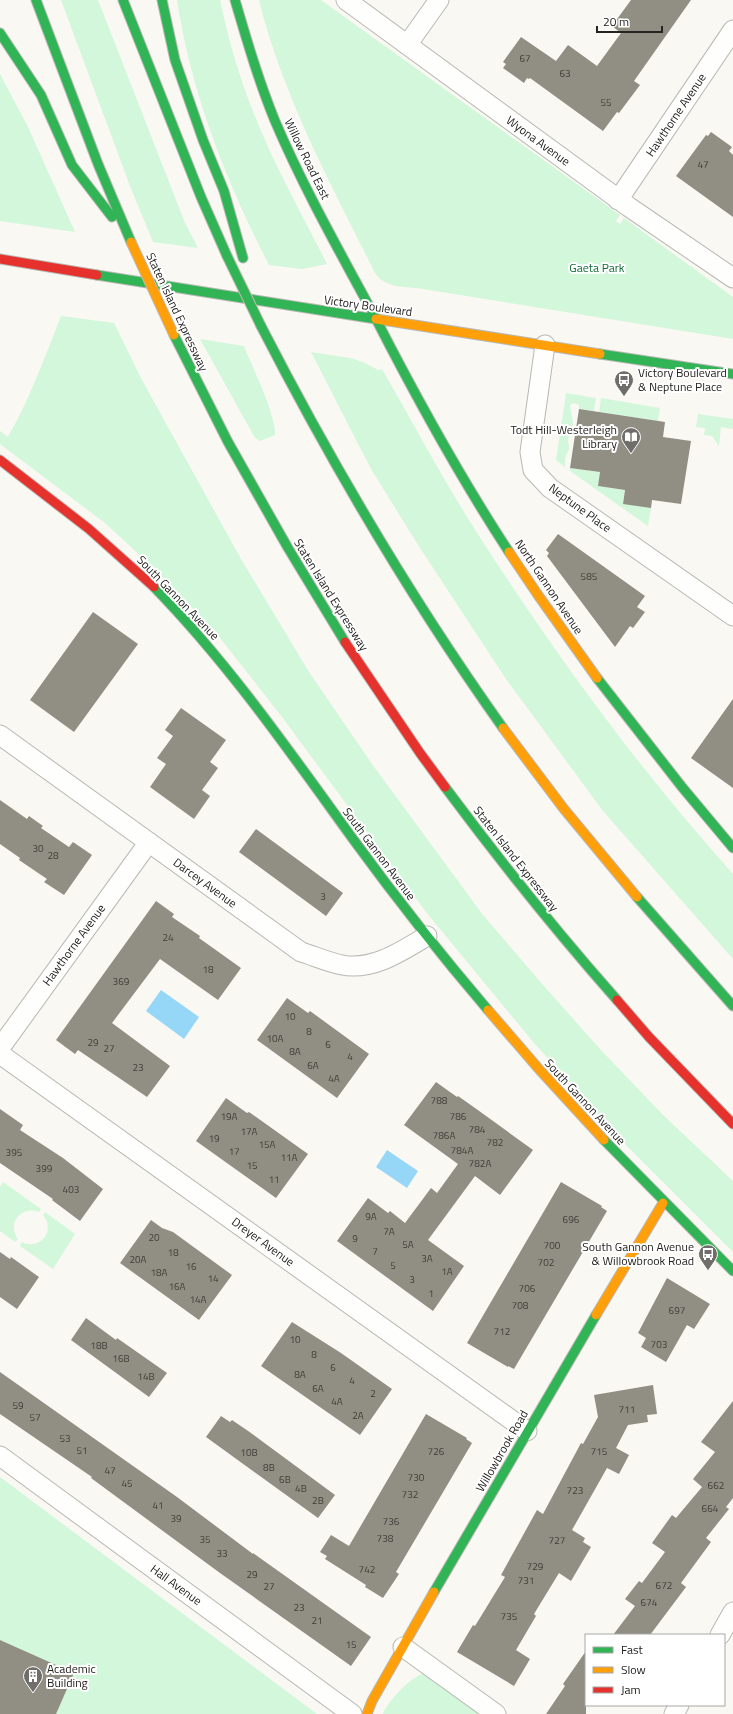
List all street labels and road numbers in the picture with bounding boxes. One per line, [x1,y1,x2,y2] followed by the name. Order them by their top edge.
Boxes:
[641,69,711,160] street label: Hawthorne Avenue
[502,111,574,170] street label: Wyona Avenue
[280,115,336,203] street label: Willow Road East
[142,249,213,375] street label: Staten Island Expressway
[323,290,413,321] street label: Victory Boulevard
[545,478,616,537] street label: Neptune Place
[289,535,374,655] street label: Staten Island Expressway
[510,535,588,638] street label: North Gannon Avenue
[133,551,224,644] street label: South Gannon Avenue
[469,802,564,916] street label: Staten Island Expressway
[338,803,421,904] street label: South Gannon Avenue
[169,853,241,912] street label: Darcey Avenue
[37,900,110,990] street label: Hawthorne Avenue
[540,1054,630,1149] street label: South Gannon Avenue
[228,1212,299,1271] street label: Dreyer Avenue
[470,1406,533,1495] street label: Willowbrook Road
[147,1559,206,1610] street label: Hall Avenue

